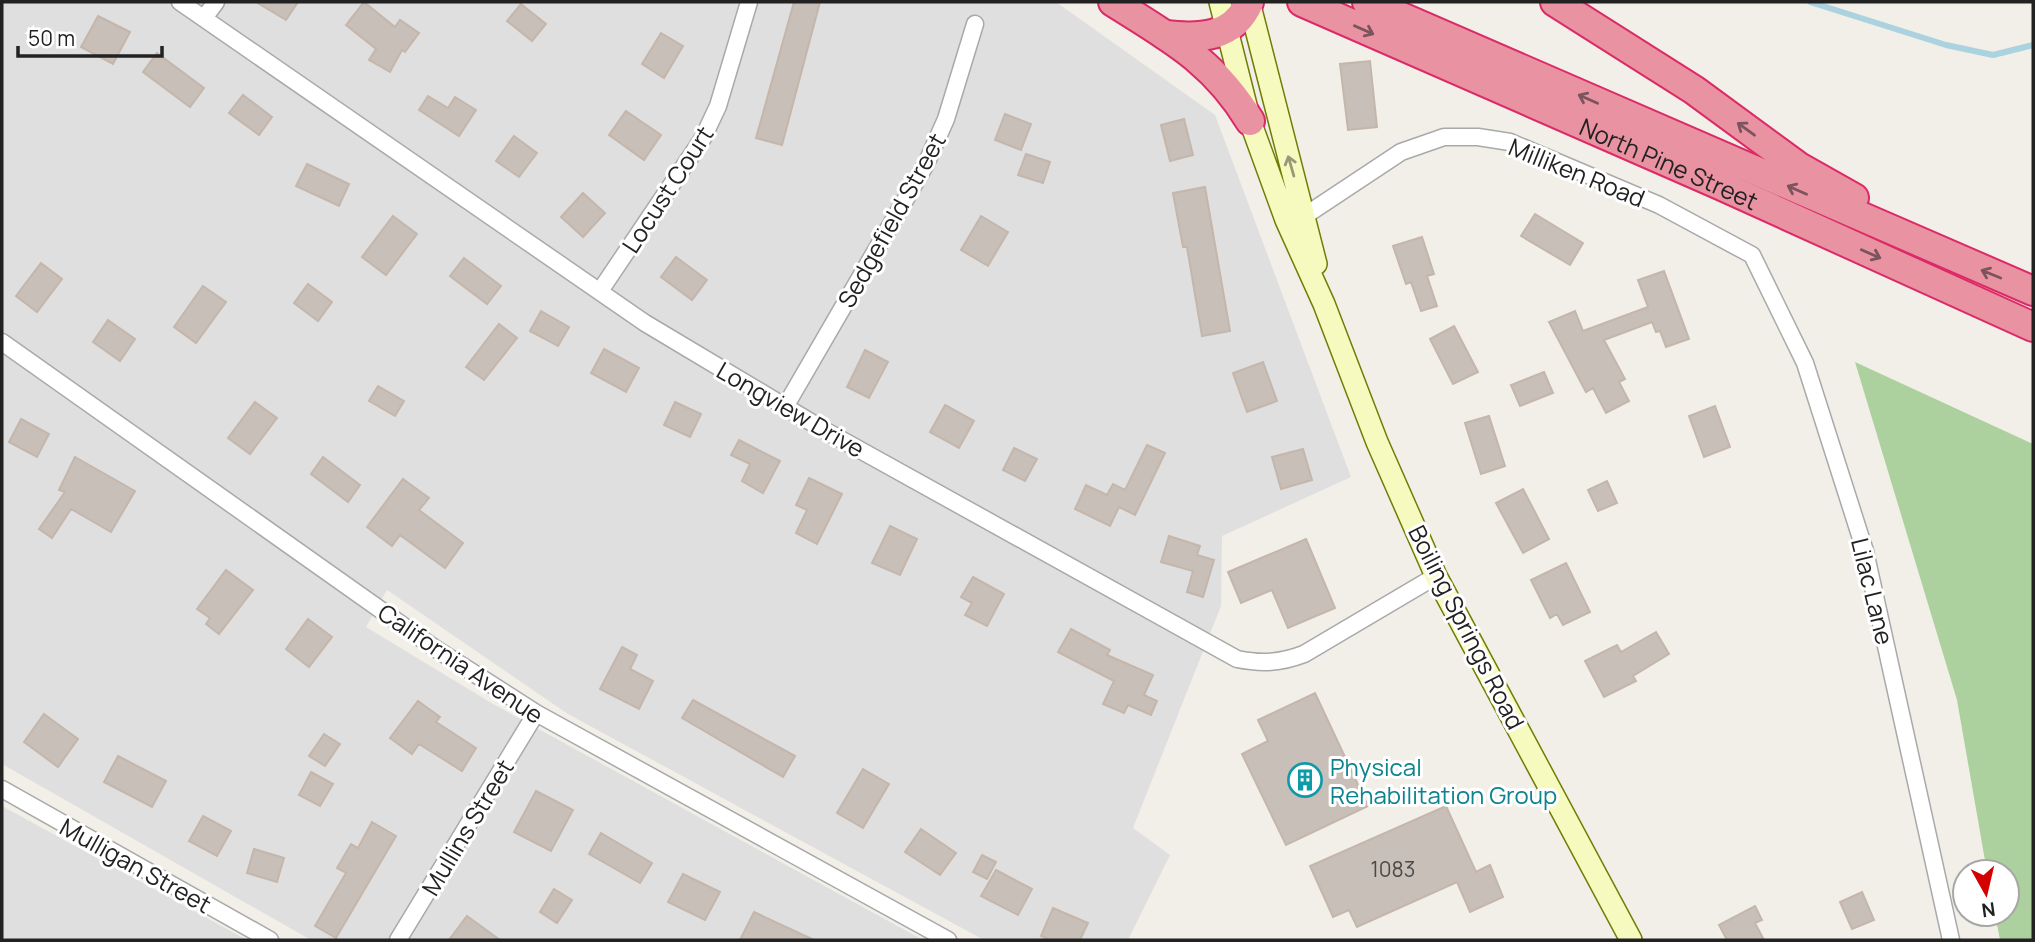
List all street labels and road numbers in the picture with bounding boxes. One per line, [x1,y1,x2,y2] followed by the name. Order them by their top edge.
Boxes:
[1575,109,1764,217] street label: North Pine Street
[614,119,720,259] street label: Locust Court
[829,127,953,313] street label: Sedgefield Street
[1504,130,1650,214] street label: Milliken Road
[711,353,871,465] street label: Longview Drive
[1401,519,1533,735] street label: Boiling Springs Road
[1844,534,1902,648] street label: Lilac Lane
[372,595,550,731] street label: California Avenue
[413,753,521,901] street label: Mullins Street
[54,810,218,920] street label: Mulligan Street

